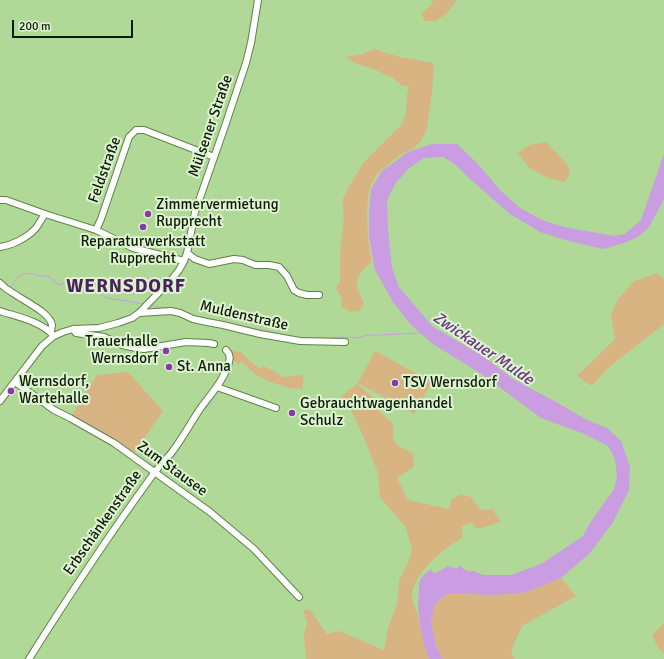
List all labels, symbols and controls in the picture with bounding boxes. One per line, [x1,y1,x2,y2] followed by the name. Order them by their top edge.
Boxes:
[14,12,135,38] scale bar
[19,19,51,34] text: 200 m
[185,73,237,179] street label: Mülsener Straße
[85,135,125,205] street label: Feldstraße
[156,196,279,231] place label: Zimmervermietung Rupprecht
[143,209,153,219] marker: Zimmervermietung Rupprecht
[138,222,148,232] marker: Reparaturwerkstatt Rupprecht
[81,233,205,268] place label: Reparaturwerkstatt Rupprecht
[66,276,186,298] district label: WERNSDORF
[198,297,290,335] street label: Muldenstraße
[429,308,537,390] water label: Zwickauer Mulde
[85,333,158,368] place label: Trauerhalle Wernsdorf
[161,346,171,356] marker: Trauerhalle Wernsdorf
[177,358,231,376] place label: St. Anna
[164,362,174,372] marker: St. Anna
[19,373,89,408] place label: Wernsdorf, Wartehalle
[403,374,497,392] place label: TSV Wernsdorf
[390,378,400,388] marker: TSV Wernsdorf
[6,386,16,396] marker: Wernsdorf, Wartehalle
[300,395,453,430] place label: Gebrauchtwagenhandel Schulz
[287,408,297,418] marker: Gebrauchtwagenhandel Schulz
[133,437,211,501] street label: Zum Stausee
[60,467,146,579] street label: Erbschänkenstraße

